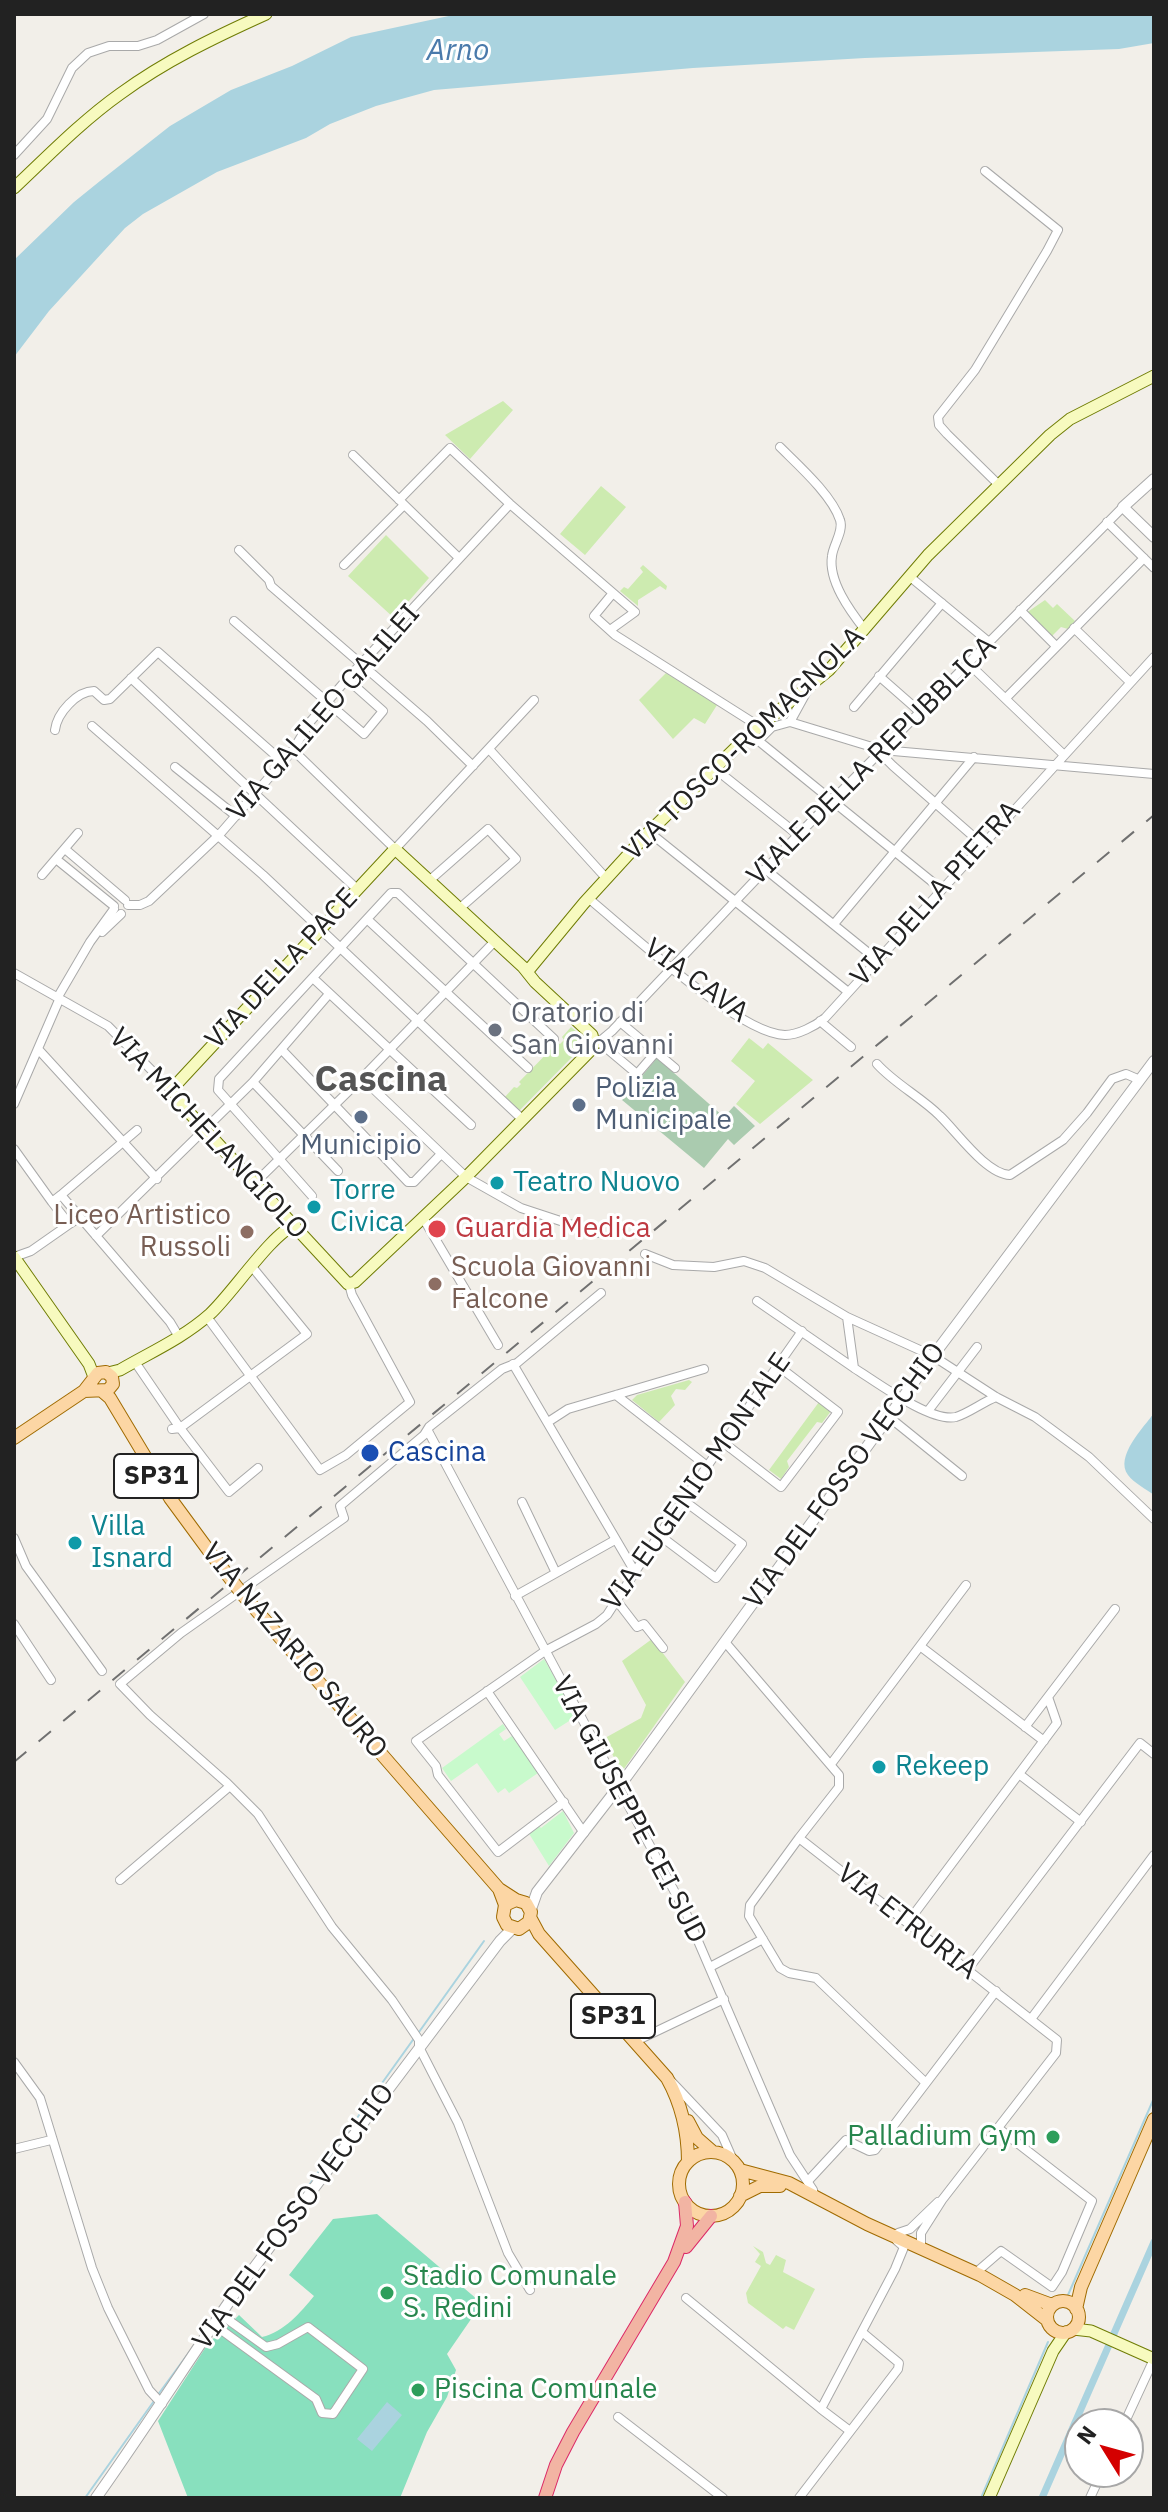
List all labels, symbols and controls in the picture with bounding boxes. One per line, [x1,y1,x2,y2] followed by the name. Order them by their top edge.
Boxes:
[426,33,490,69] water label: Arno
[221,598,427,828] street label: VIA GALILEO GALILEI
[616,620,872,868] street label: VIA TOSCO-ROMAGNOLA
[740,629,1004,893] street label: VIALE DELLA REPUBBLICA
[844,795,1028,993] street label: VIA DELLA PIETRA
[199,881,365,1057] street label: VIA DELLA PACE
[637,932,755,1030] street label: VIA CAVA
[511,997,674,1063] place label: Oratorio di San Giovanni
[486,1021,504,1039] marker: Oratorio di San Giovanni
[102,1022,314,1246] street label: VIA MICHELANGIOLO
[315,1059,447,1103] district label: Cascina
[595,1072,732,1138] place label: Polizia Municipale
[570,1096,588,1114] marker: Polizia Municipale
[352,1108,370,1126] marker: Municipio
[300,1129,422,1163] place label: Municipio
[513,1166,680,1200] place label: Teatro Nuovo
[330,1174,404,1240] place label: Torre Civica
[488,1174,506,1192] marker: Teatro Nuovo
[305,1198,323,1216] marker: Torre Civica
[53,1199,231,1265] place label: Liceo Artistico Russoli
[455,1212,651,1246] place label: Guardia Medica
[426,1218,448,1240] marker: Guardia Medica
[238,1223,256,1241] marker: Liceo Artistico Russoli
[451,1251,651,1317] place label: Scuola Giovanni Falcone
[426,1275,444,1293] marker: Scuola Giovanni Falcone
[737,1336,953,1616] street label: VIA DEL FOSSO VECCHIO
[595,1347,799,1617] street label: VIA EUGENIO MONTALE
[388,1436,486,1470] place label: Cascina
[359,1442,381,1464] marker: Cascina
[114,1454,198,1498] road number: SP31
[91,1510,173,1576] place label: Villa Isnard
[66,1534,84,1552] marker: Villa Isnard
[194,1537,394,1765] street label: VIA NAZARIO SAURO
[544,1671,714,1949] street label: VIA GIUSEPPE CEI SUD
[895,1750,989,1784] place label: Rekeep
[870,1758,888,1776] marker: Rekeep
[830,1857,984,1987] street label: VIA ETRURIA
[571,1994,655,2038] road number: SP31
[186,2077,402,2357] street label: VIA DEL FOSSO VECCHIO
[847,2120,1037,2154] place label: Palladium Gym
[1044,2128,1062,2146] marker: Palladium Gym
[403,2260,617,2326] place label: Stadio Comunale S. Redini
[378,2284,396,2302] marker: Stadio Comunale S. Redini
[434,2373,657,2407] place label: Piscina Comunale
[409,2381,427,2399] marker: Piscina Comunale
[1064,2408,1144,2488] north arrow
[1070,2419,1102,2450] text: N

